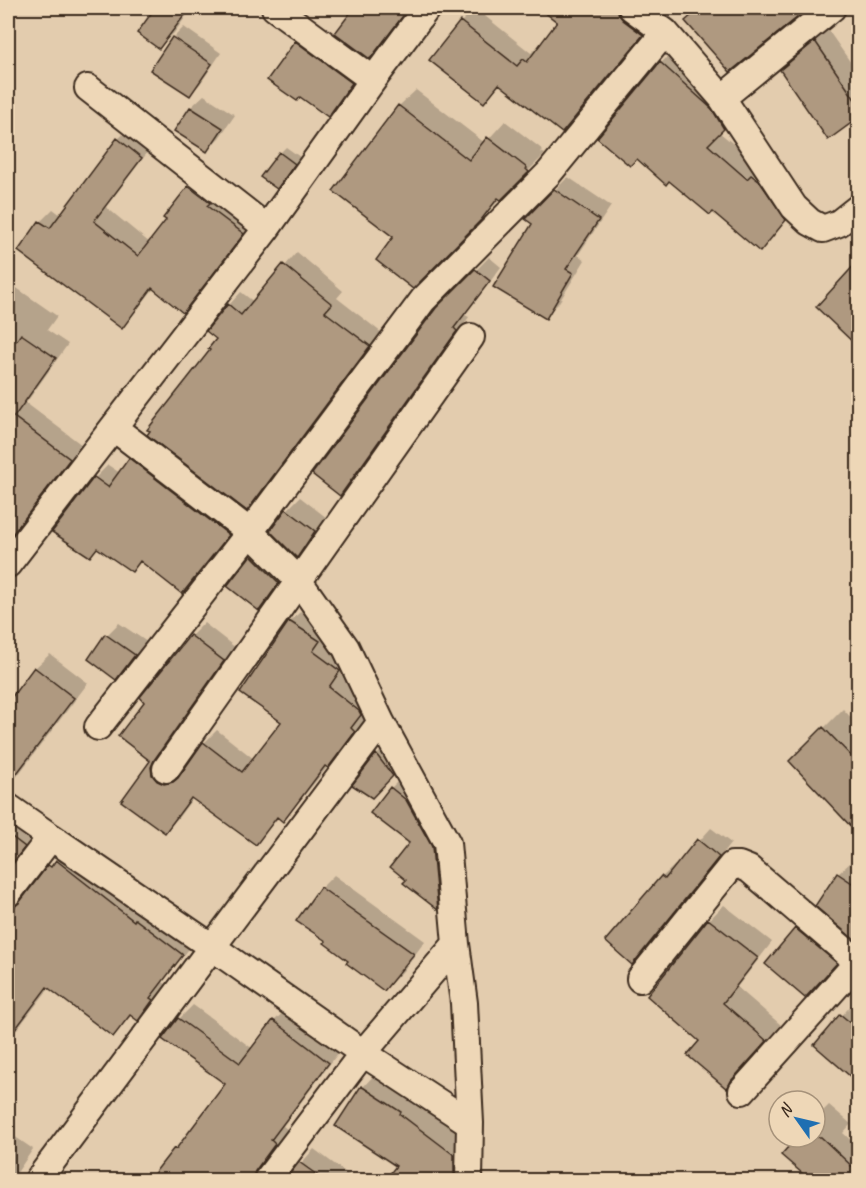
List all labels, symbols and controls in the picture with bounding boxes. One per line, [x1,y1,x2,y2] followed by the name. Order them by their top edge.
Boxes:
[767,1089,827,1149] north arrow
[774,1099,798,1121] text: N

